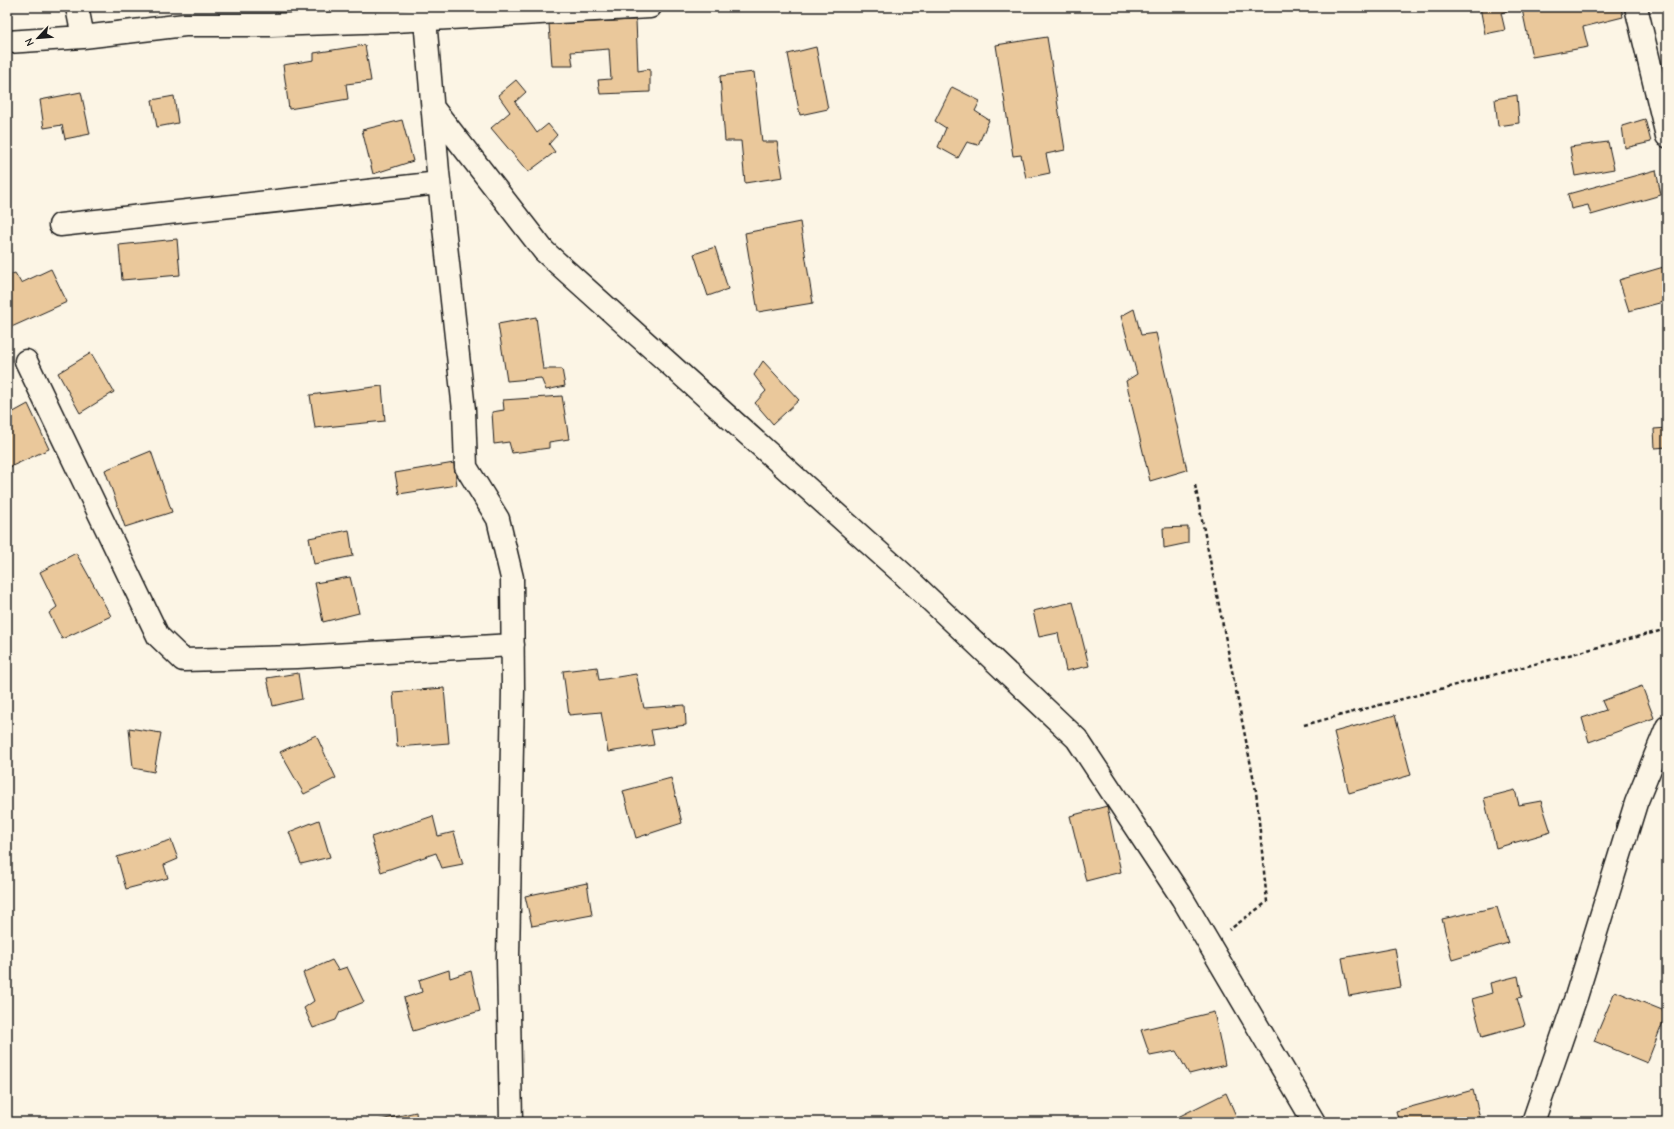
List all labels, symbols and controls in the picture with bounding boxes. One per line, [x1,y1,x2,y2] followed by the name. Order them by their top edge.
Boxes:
[18,18,58,58] north arrow
[22,36,37,48] text: N

